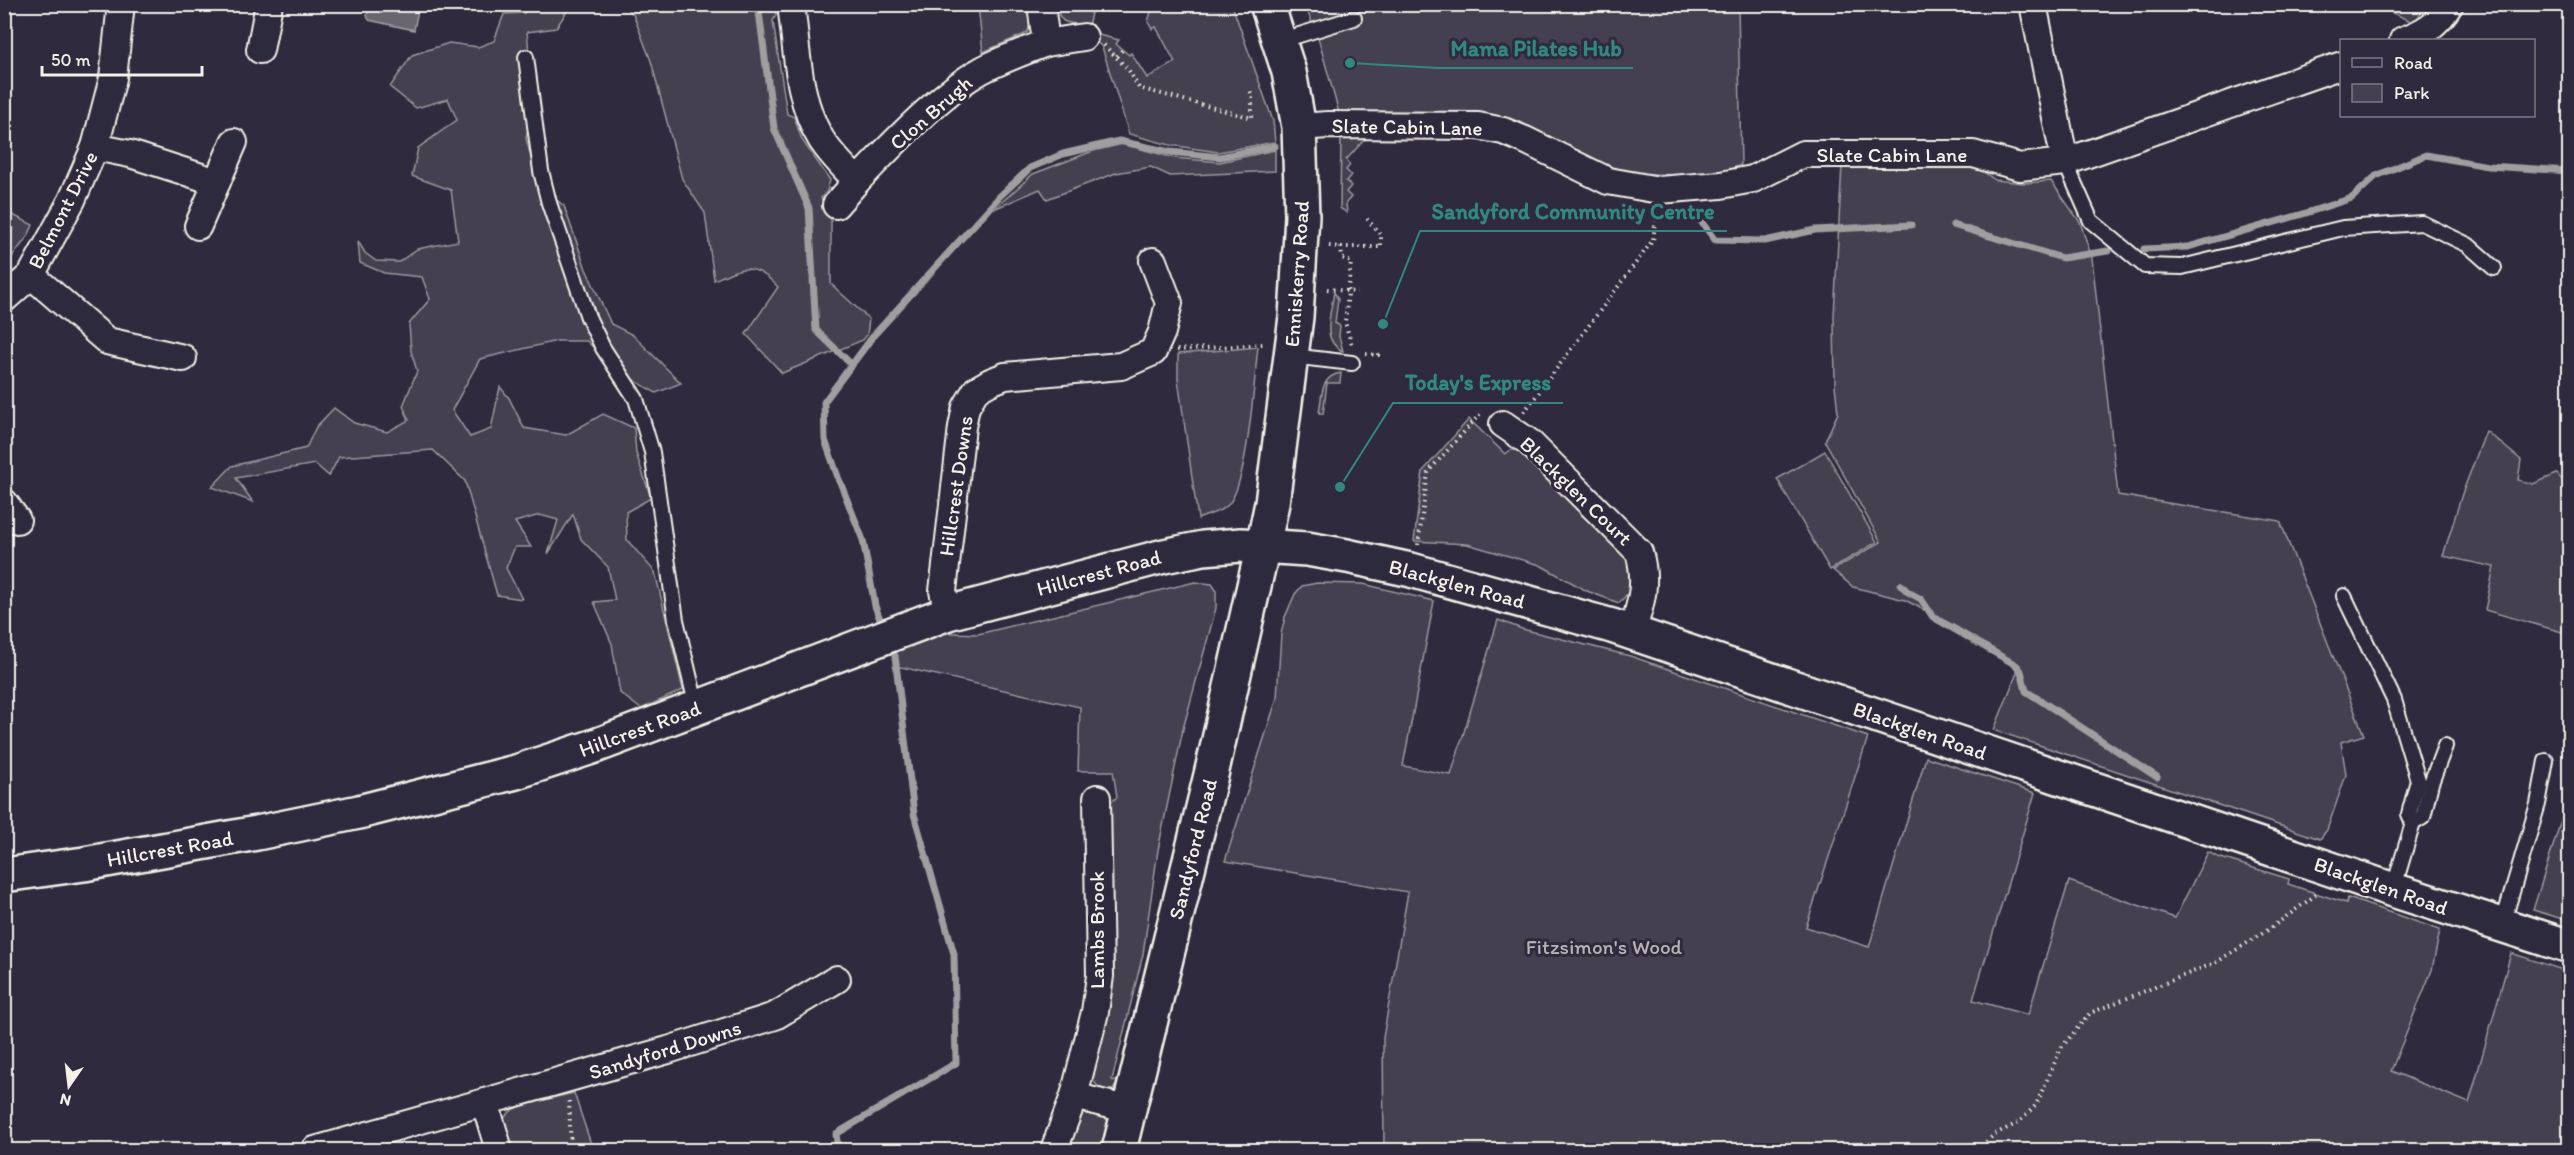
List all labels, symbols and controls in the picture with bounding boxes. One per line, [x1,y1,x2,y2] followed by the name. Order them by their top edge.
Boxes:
[1438,28,1633,68] callout: Mama Pilates Hub
[1450,35,1622,62] text: Mama Pilates Hub
[42,39,202,77] scale bar
[2340,39,2535,117] legend
[51,49,91,71] text: 50 m
[2394,52,2433,74] text: Road
[884,70,977,155] street label: Clon Brugh
[2394,82,2429,104] text: Park
[1331,113,1483,140] street label: Slate Cabin Lane
[1817,142,1967,167] street label: Slate Cabin Lane
[22,147,103,273] street label: Belmont Drive
[1420,191,1727,231] callout: Sandyford Community Centre
[1432,198,1714,225] text: Sandyford Community Centre
[1279,200,1314,348] street label: Enniskerry Road
[1393,363,1563,403] callout: Today's Express
[1404,369,1551,396] text: Today's Express
[933,414,978,558] street label: Hillcrest Downs
[1515,431,1638,550] street label: Blackglen Court
[1034,544,1164,601] street label: Hillcrest Road
[1386,553,1528,614] street label: Blackglen Road
[576,695,705,762] street label: Hillcrest Road
[1850,696,1991,765] street label: Blackglen Road
[1163,775,1222,922] street label: Sandyford Road
[105,825,235,872] street label: Hillcrest Road
[2311,851,2452,920] street label: Blackglen Road
[1084,871,1109,989] street label: Lambs Brook
[1526,934,1683,959] park label: Fitzsimon's Wood
[586,1014,744,1085] street label: Sandyford Downs
[39,1056,99,1116] north arrow
[58,1090,73,1111] text: N

